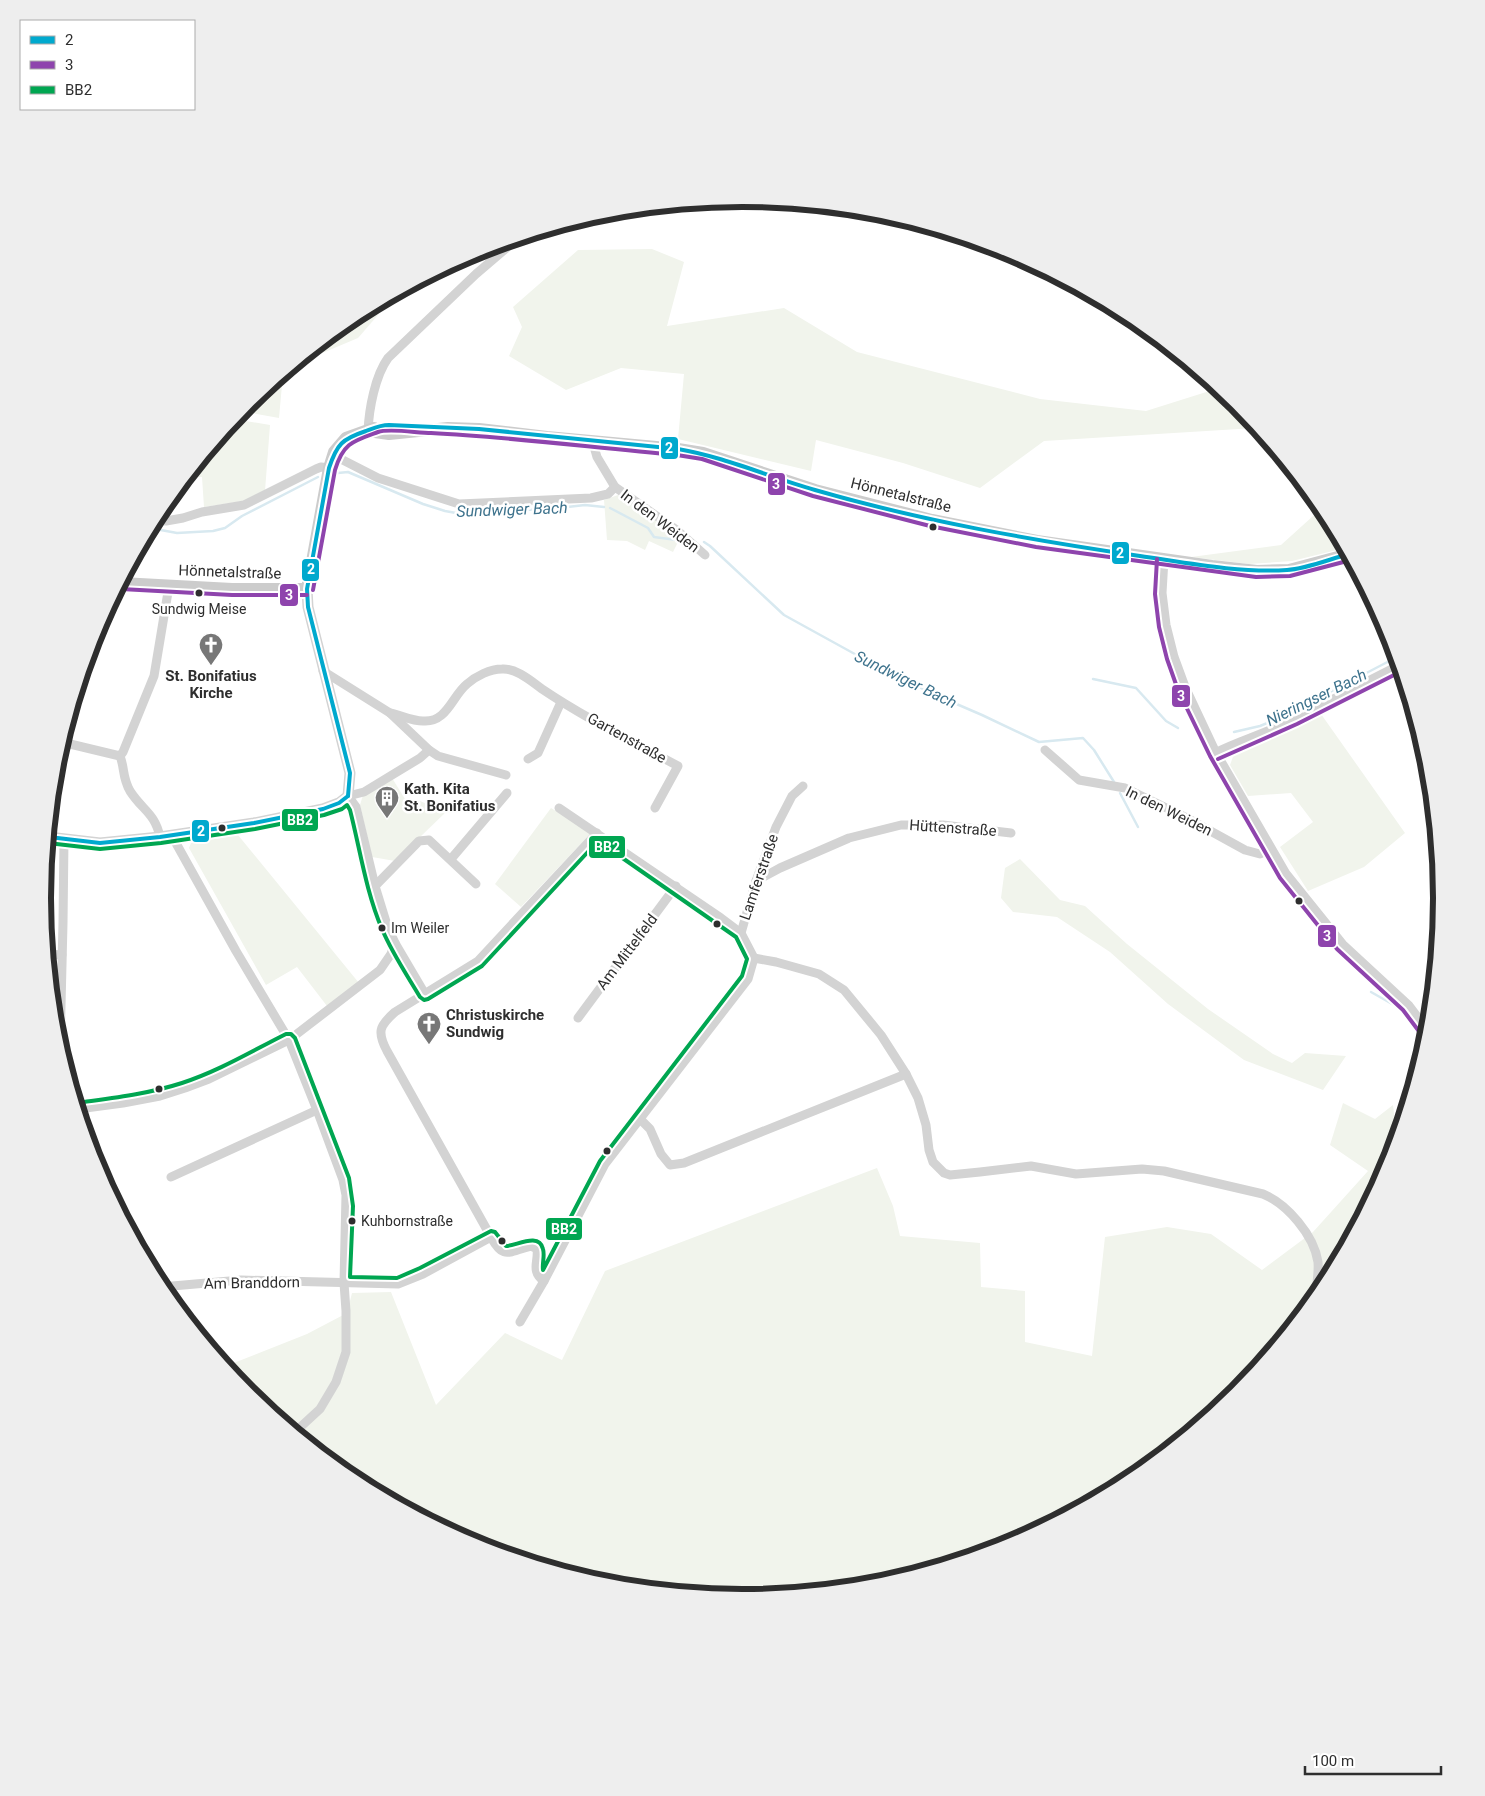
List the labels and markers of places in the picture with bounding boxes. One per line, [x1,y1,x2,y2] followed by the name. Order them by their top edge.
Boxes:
[928,522,938,532] unlabelled marker
[194,588,204,598] marker: Sundwig Meise
[152,601,246,617] place label: Sundwig Meise
[198,632,224,666] church icon: St. Bonifatius Kirche
[165,667,257,702] place label: St. Bonifatius Kirche
[404,780,496,815] place label: Kath. Kita St. Bonifatius
[374,785,400,819] building icon: Kath. Kita St. Bonifatius
[217,823,227,833] unlabelled marker
[1294,896,1304,906] unlabelled marker
[712,919,722,929] unlabelled marker
[391,920,449,936] place label: Im Weiler
[377,923,387,933] marker: Im Weiler
[446,1006,544,1041] place label: Christuskirche Sundwig
[416,1011,442,1045] church icon: Christuskirche Sundwig
[154,1084,164,1094] unlabelled marker
[602,1146,612,1156] unlabelled marker
[361,1213,453,1229] place label: Kuhbornstraße
[347,1216,357,1226] marker: Kuhbornstraße
[497,1236,507,1246] unlabelled marker

